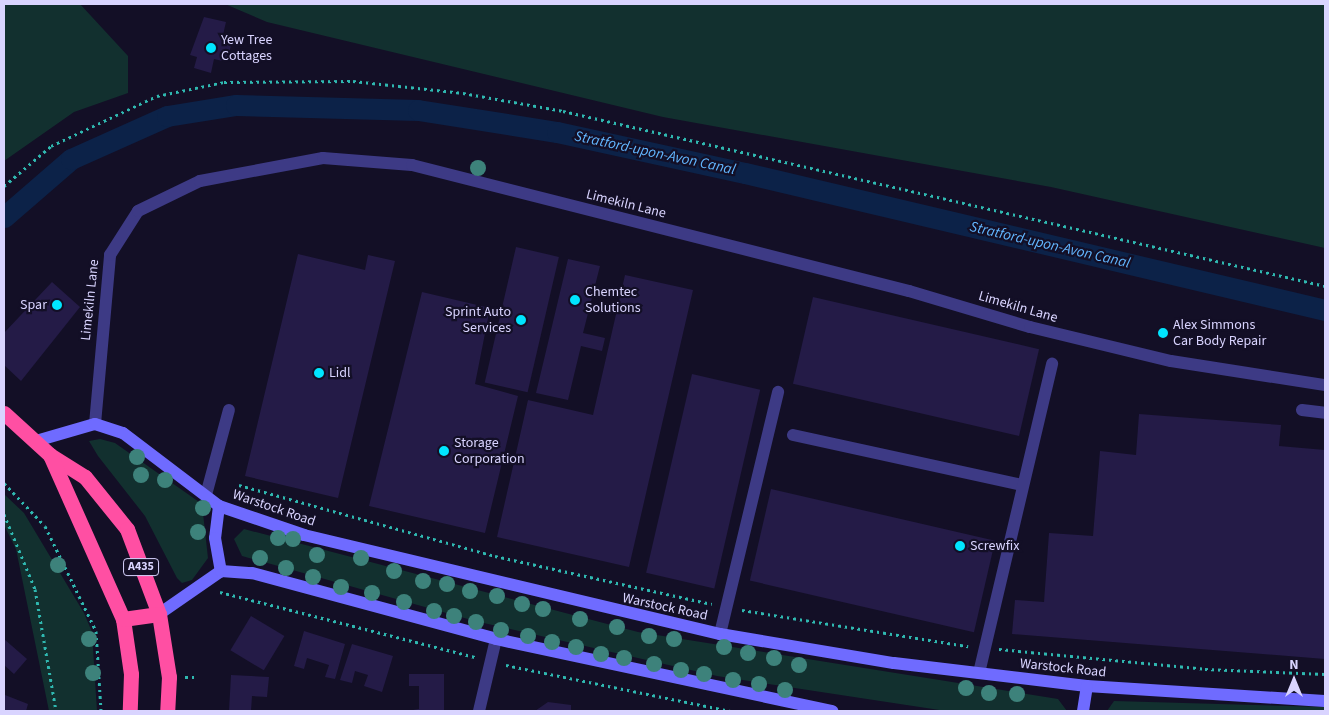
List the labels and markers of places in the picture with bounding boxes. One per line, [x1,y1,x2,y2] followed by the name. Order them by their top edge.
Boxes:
[221,32,272,64] place label: Yew Tree Cottages
[205,42,217,54] marker: Yew Tree Cottages
[585,284,641,316] place label: Chemtec Solutions
[569,294,581,306] marker: Chemtec Solutions
[20,297,47,313] place label: Spar
[51,299,63,311] marker: Spar
[445,304,511,336] place label: Sprint Auto Services
[515,314,527,326] marker: Sprint Auto Services
[1173,317,1266,350] place label: Alex Simmons Car Body Repair
[1157,327,1169,339] marker: Alex Simmons Car Body Repair
[329,365,351,381] place label: Lidl
[313,367,325,379] marker: Lidl
[454,435,525,468] place label: Storage Corporation
[438,445,450,457] marker: Storage Corporation
[970,538,1019,554] place label: Screwfix
[954,540,966,552] marker: Screwfix

